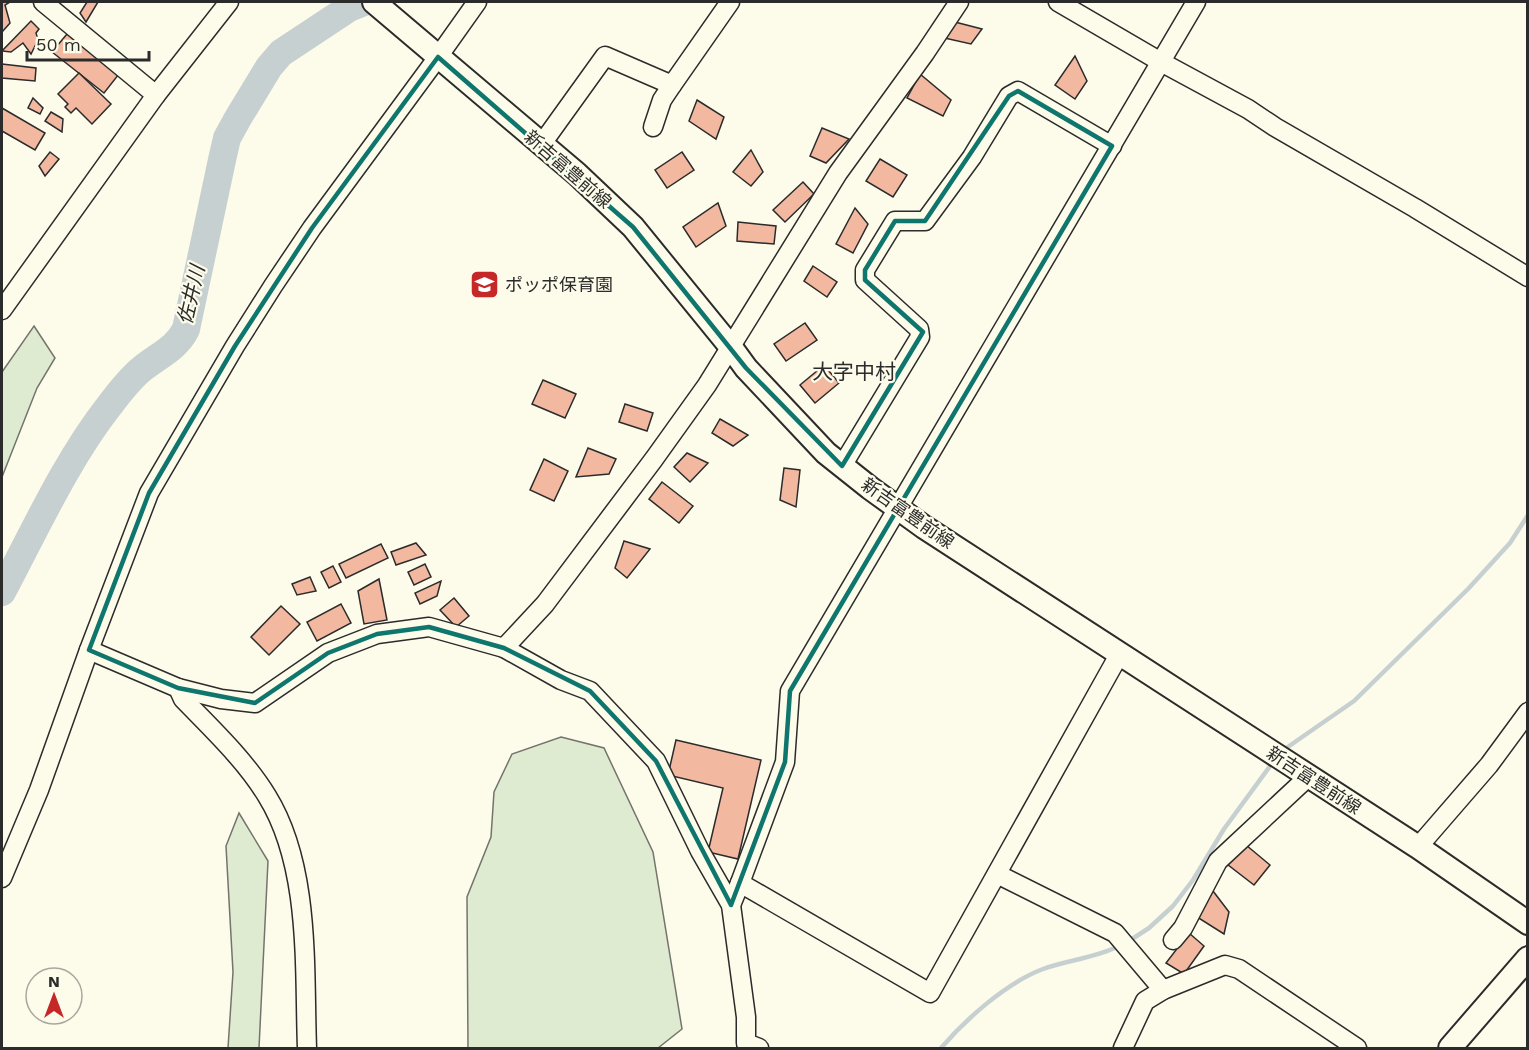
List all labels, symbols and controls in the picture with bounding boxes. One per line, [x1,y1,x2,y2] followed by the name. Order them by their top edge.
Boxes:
[27,24,148,62] scale bar
[36,34,81,55] text: 50 m
[520,126,616,212] street label: 新吉富豊前線
[173,261,210,327] water label: 佐井川
[468,268,500,300] school or university icon: ポッポ保育園
[505,274,613,295] place label: ポッポ保育園
[812,359,896,384] district label: 大字中村
[858,473,958,553] street label: 新吉富豊前線
[1263,742,1365,818] street label: 新吉富豊前線
[24,966,84,1026] north arrow
[48,972,60,991] text: N

